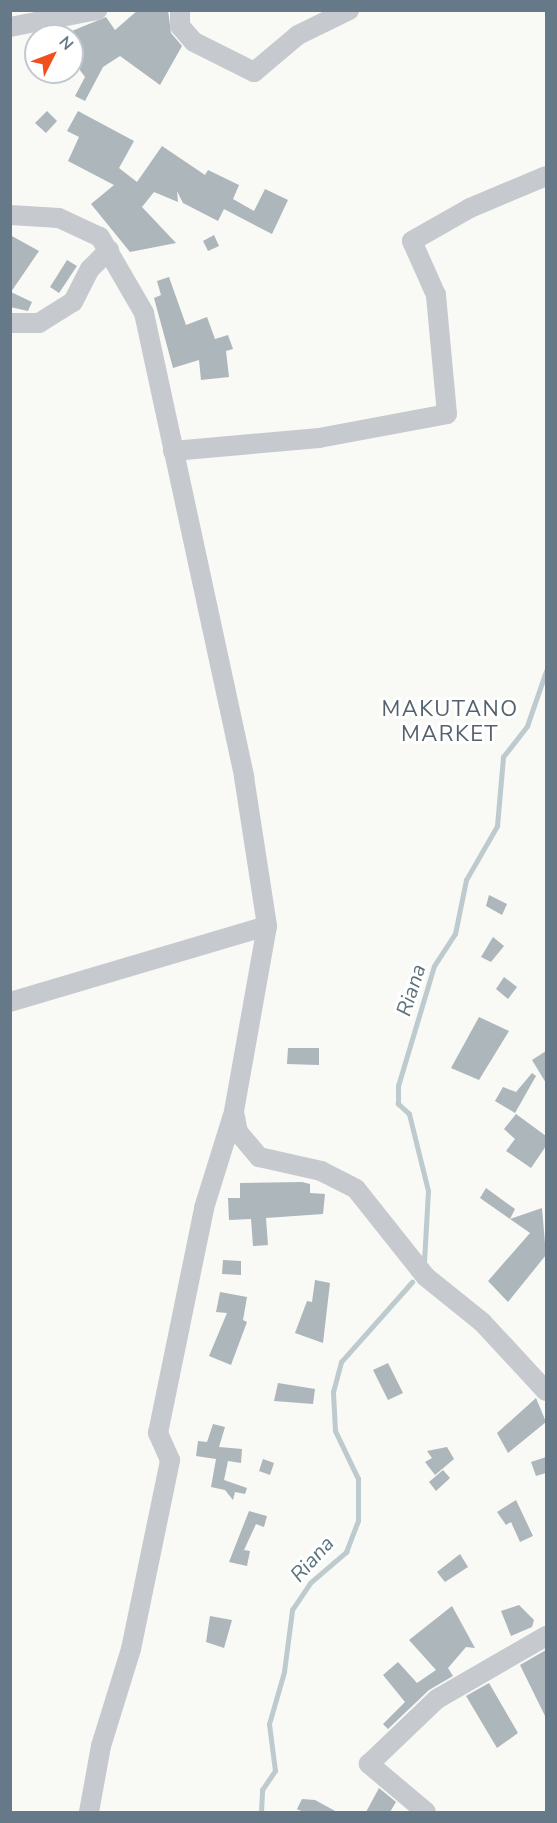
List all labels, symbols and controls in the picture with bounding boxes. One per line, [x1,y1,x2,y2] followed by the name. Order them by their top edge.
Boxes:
[24,24,84,84] north arrow
[54,31,78,55] text: N
[381,696,519,748] district label: MAKUTANO MARKET
[391,961,431,1019] water label: Riana
[285,1531,339,1587] water label: Riana

